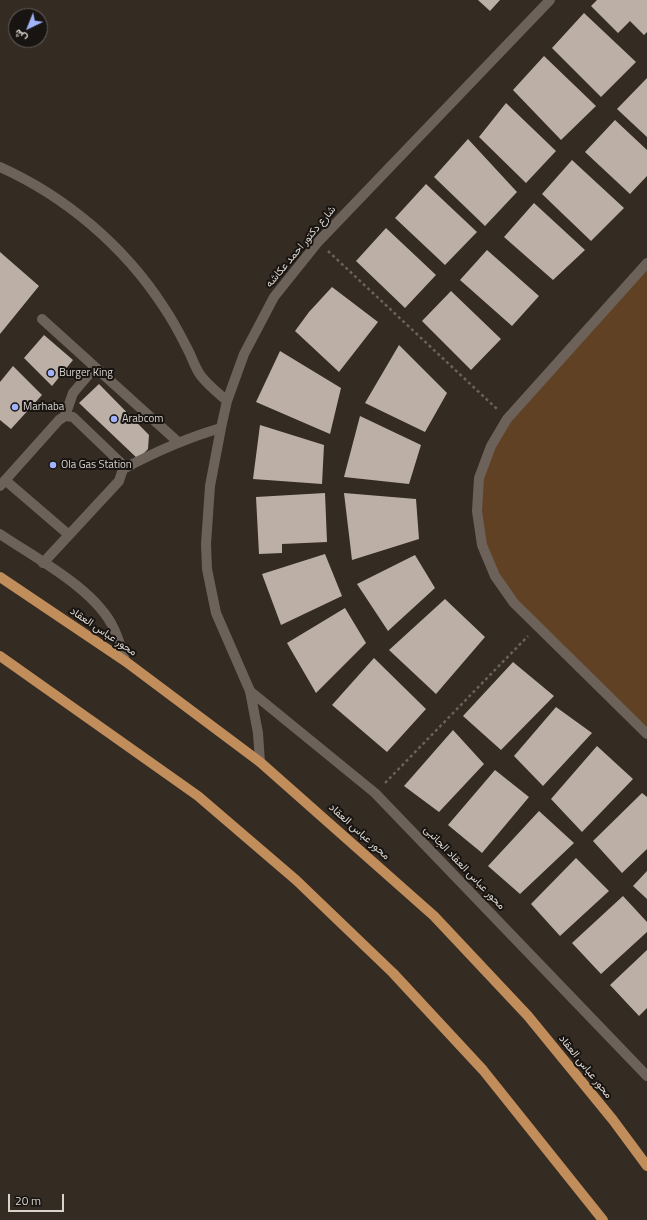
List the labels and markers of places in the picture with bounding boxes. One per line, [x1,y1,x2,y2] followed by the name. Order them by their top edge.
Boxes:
[59,366,113,380] place label: Burger King
[46,368,56,378] marker: Burger King
[23,400,64,414] place label: Marhaba
[10,402,20,412] marker: Marhaba
[122,412,163,426] place label: Arabcom
[109,414,119,424] marker: Arabcom
[61,458,132,472] place label: Ola Gas Station
[48,460,58,470] marker: Ola Gas Station

